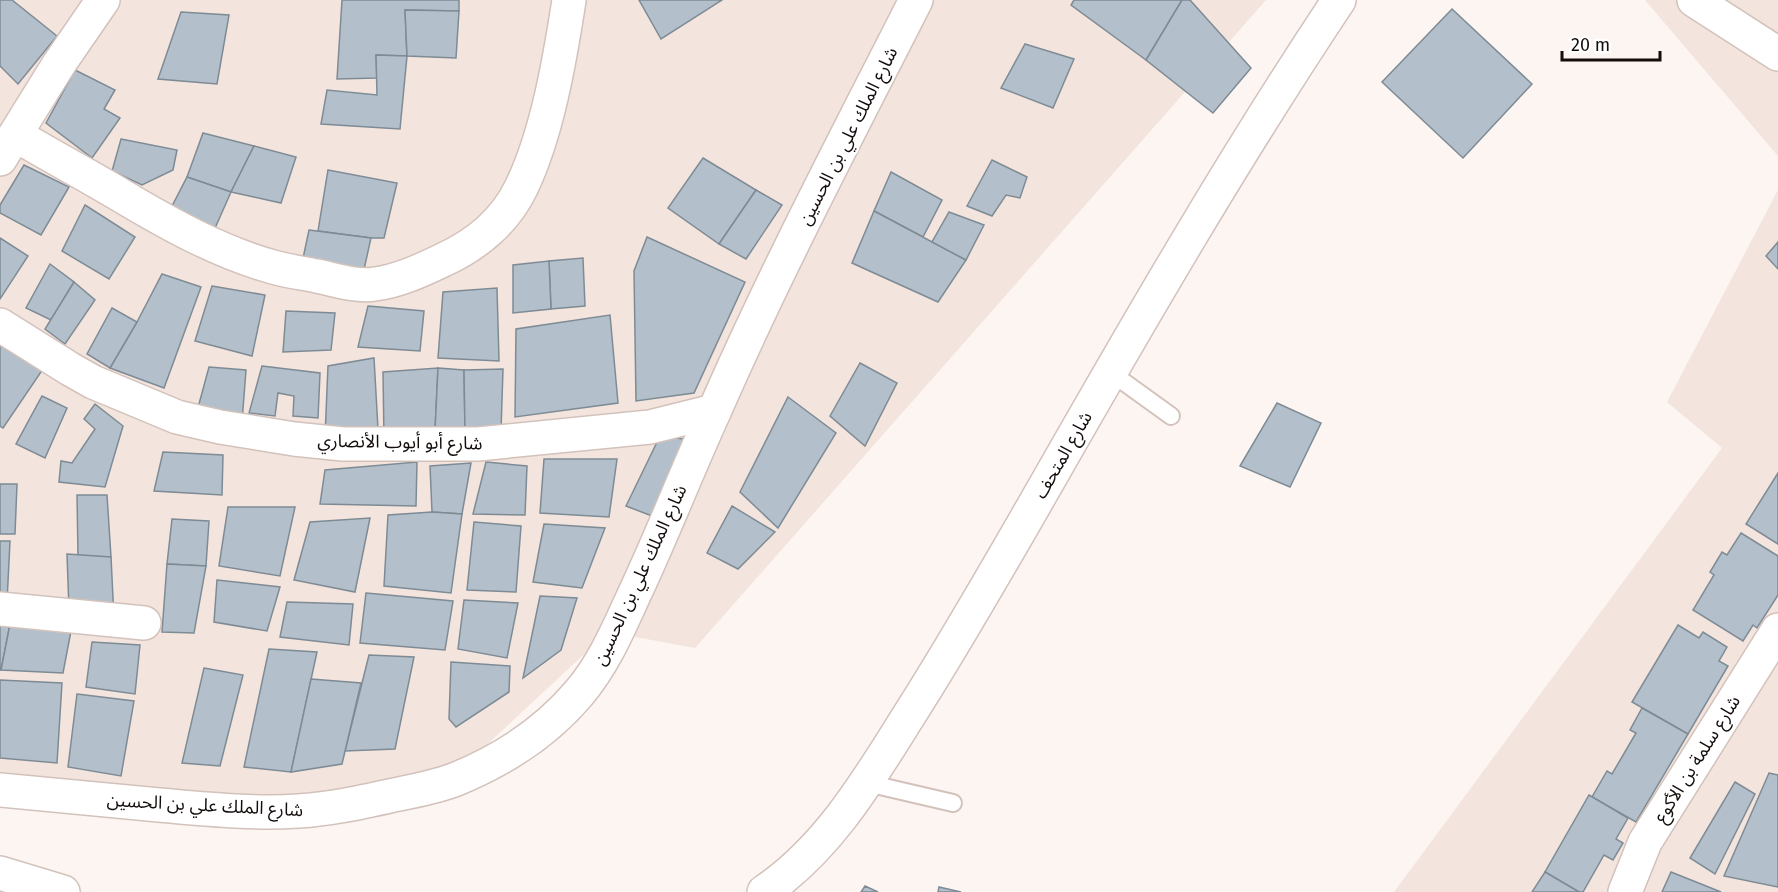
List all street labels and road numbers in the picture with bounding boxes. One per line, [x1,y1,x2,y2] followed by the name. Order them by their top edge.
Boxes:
[794,43,905,230] street label: شارع الملك علي بن الحسين
[1029,407,1099,504] street label: شارع المتحف
[317,429,483,457] street label: شارع أبو أيوب الأنصاري
[588,481,694,670] street label: شارع الملك علي بن الحسين
[1649,691,1748,828] street label: شارع سلمة بن الأكوع
[106,789,304,824] street label: شارع الملك علي بن الحسين

